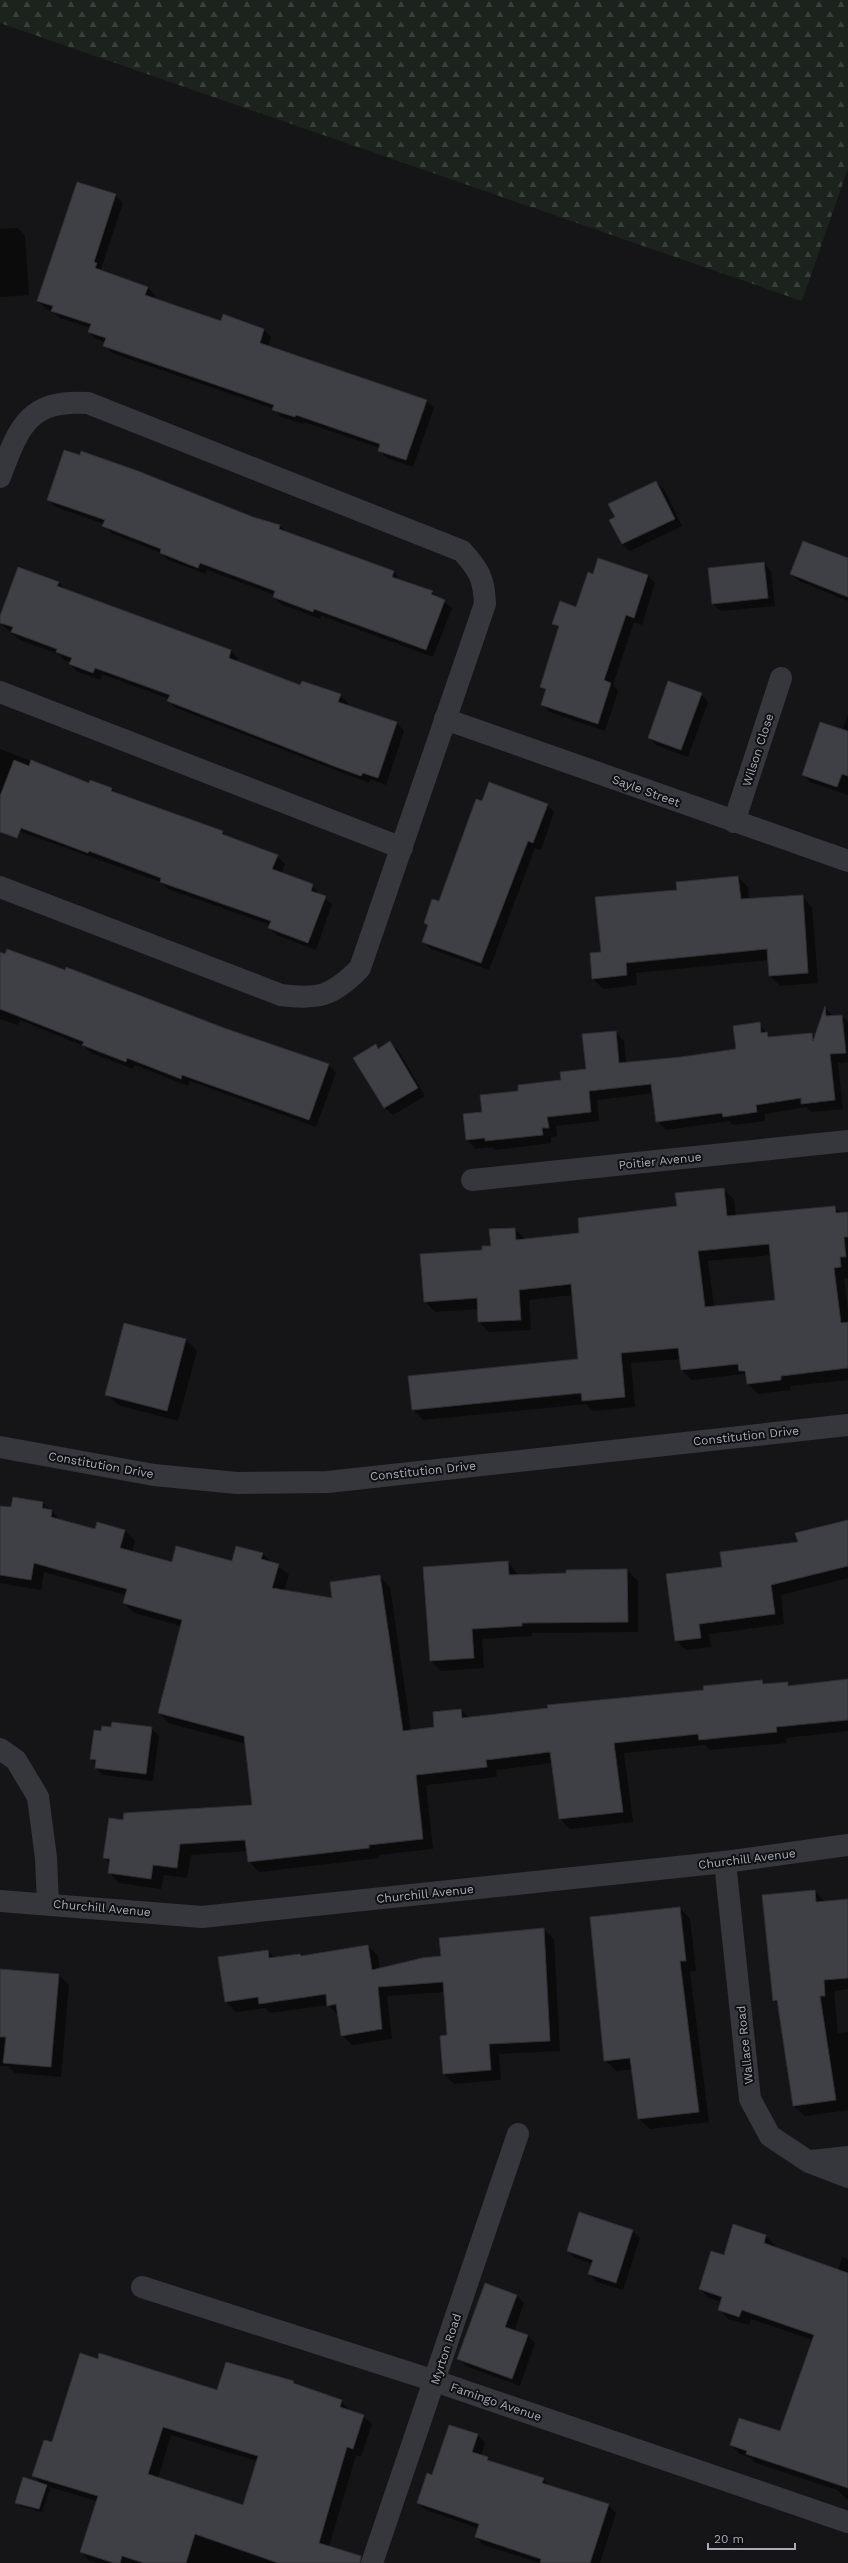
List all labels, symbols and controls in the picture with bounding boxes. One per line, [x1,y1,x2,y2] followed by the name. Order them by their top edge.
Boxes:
[740,712,776,788] street label: Wilson Close
[610,772,682,810] street label: Sayle Street
[618,1150,702,1172] street label: Poitier Avenue
[692,1423,800,1449] street label: Constitution Drive
[47,1449,155,1481] street label: Constitution Drive
[369,1458,477,1484] street label: Constitution Drive
[697,1846,797,1872] street label: Churchill Avenue
[375,1882,475,1906] street label: Churchill Avenue
[53,1897,152,1919] street label: Churchill Avenue
[734,2005,756,2085] street label: Wallace Road
[428,2312,464,2386] street label: Myrton Road
[449,2380,543,2424] street label: Famingo Avenue
[708,2525,795,2551] scale bar
[714,2532,744,2546] text: 20 m

